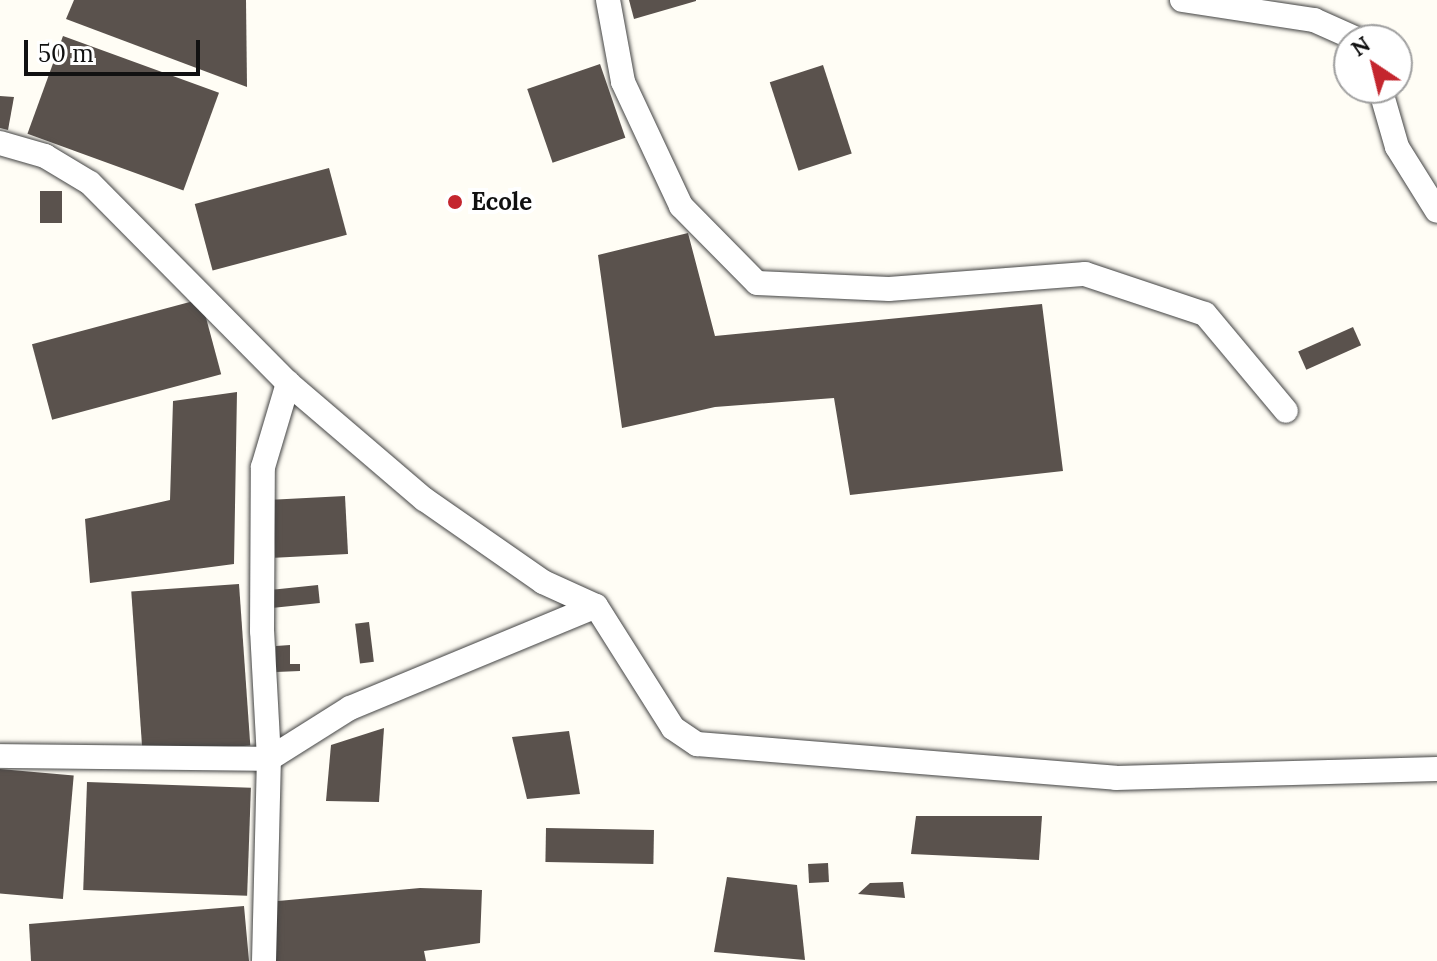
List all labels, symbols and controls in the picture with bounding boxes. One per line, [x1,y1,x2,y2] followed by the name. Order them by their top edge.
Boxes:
[28,24,204,74] scale bar
[1333,24,1413,104] north arrow
[1345,30,1375,62] text: N
[38,38,94,69] text: 50 m
[471,188,532,216] place label: Ecole
[446,193,464,211] marker: Ecole

